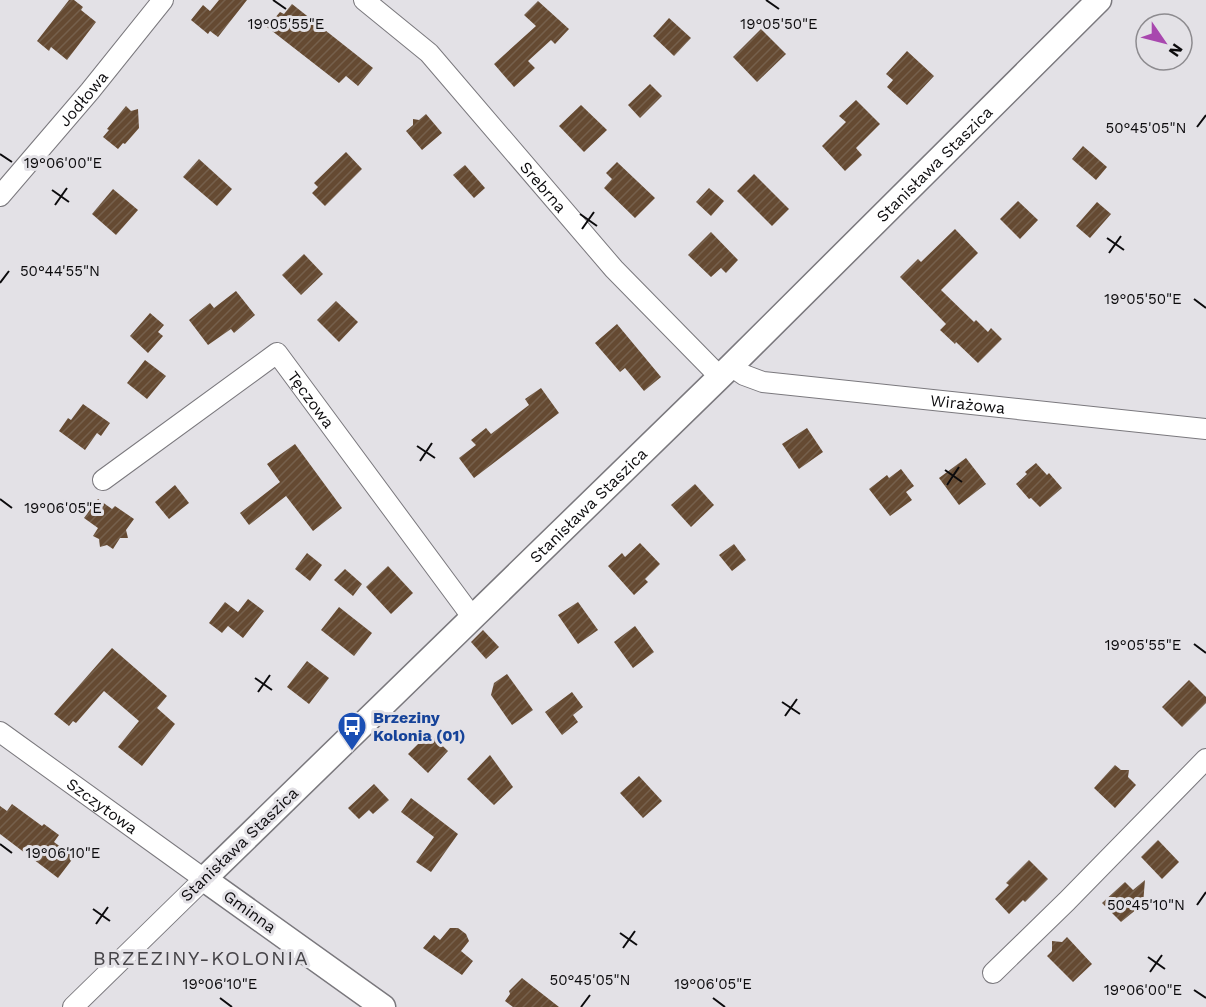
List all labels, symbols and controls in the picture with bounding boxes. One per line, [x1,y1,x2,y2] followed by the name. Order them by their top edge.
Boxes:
[1134,12,1194,72] north arrow
[248,15,324,33] text: 19°05'55"E
[740,15,818,33] text: 19°05'50"E
[1165,40,1187,61] text: N
[55,68,112,130] street label: Jodłowa
[872,103,997,226] street label: Stanisława Staszica
[1105,119,1187,137] text: 50°45'05"N
[24,154,102,172] text: 19°06'00"E
[516,158,570,217] street label: Srebrna
[20,262,100,280] text: 50°44'55"N
[1104,290,1182,308] text: 19°05'50"E
[284,367,338,432] street label: Tęczowa
[929,391,1006,418] street label: Wirażowa
[526,444,651,567] street label: Stanisława Staszica
[24,499,102,517] text: 19°06'05"E
[1105,636,1181,654] text: 19°05'55"E
[373,708,466,745] place label: Brzeziny Kolonia (01)
[336,710,368,752] bus stop icon: Brzeziny Kolonia (01)
[63,774,141,838] street label: Szczytowa
[177,783,302,905] street label: Stanisława Staszica
[26,844,100,862] text: 19°06'10"E
[220,886,280,937] street label: Gminna
[1107,896,1185,914] text: 50°45'10"N
[93,946,309,970] district label: BRZEZINY-KOLONIA
[549,971,631,989] text: 50°45'05"N
[183,975,257,993] text: 19°06'10"E
[674,975,752,993] text: 19°06'05"E
[1104,981,1182,999] text: 19°06'00"E

